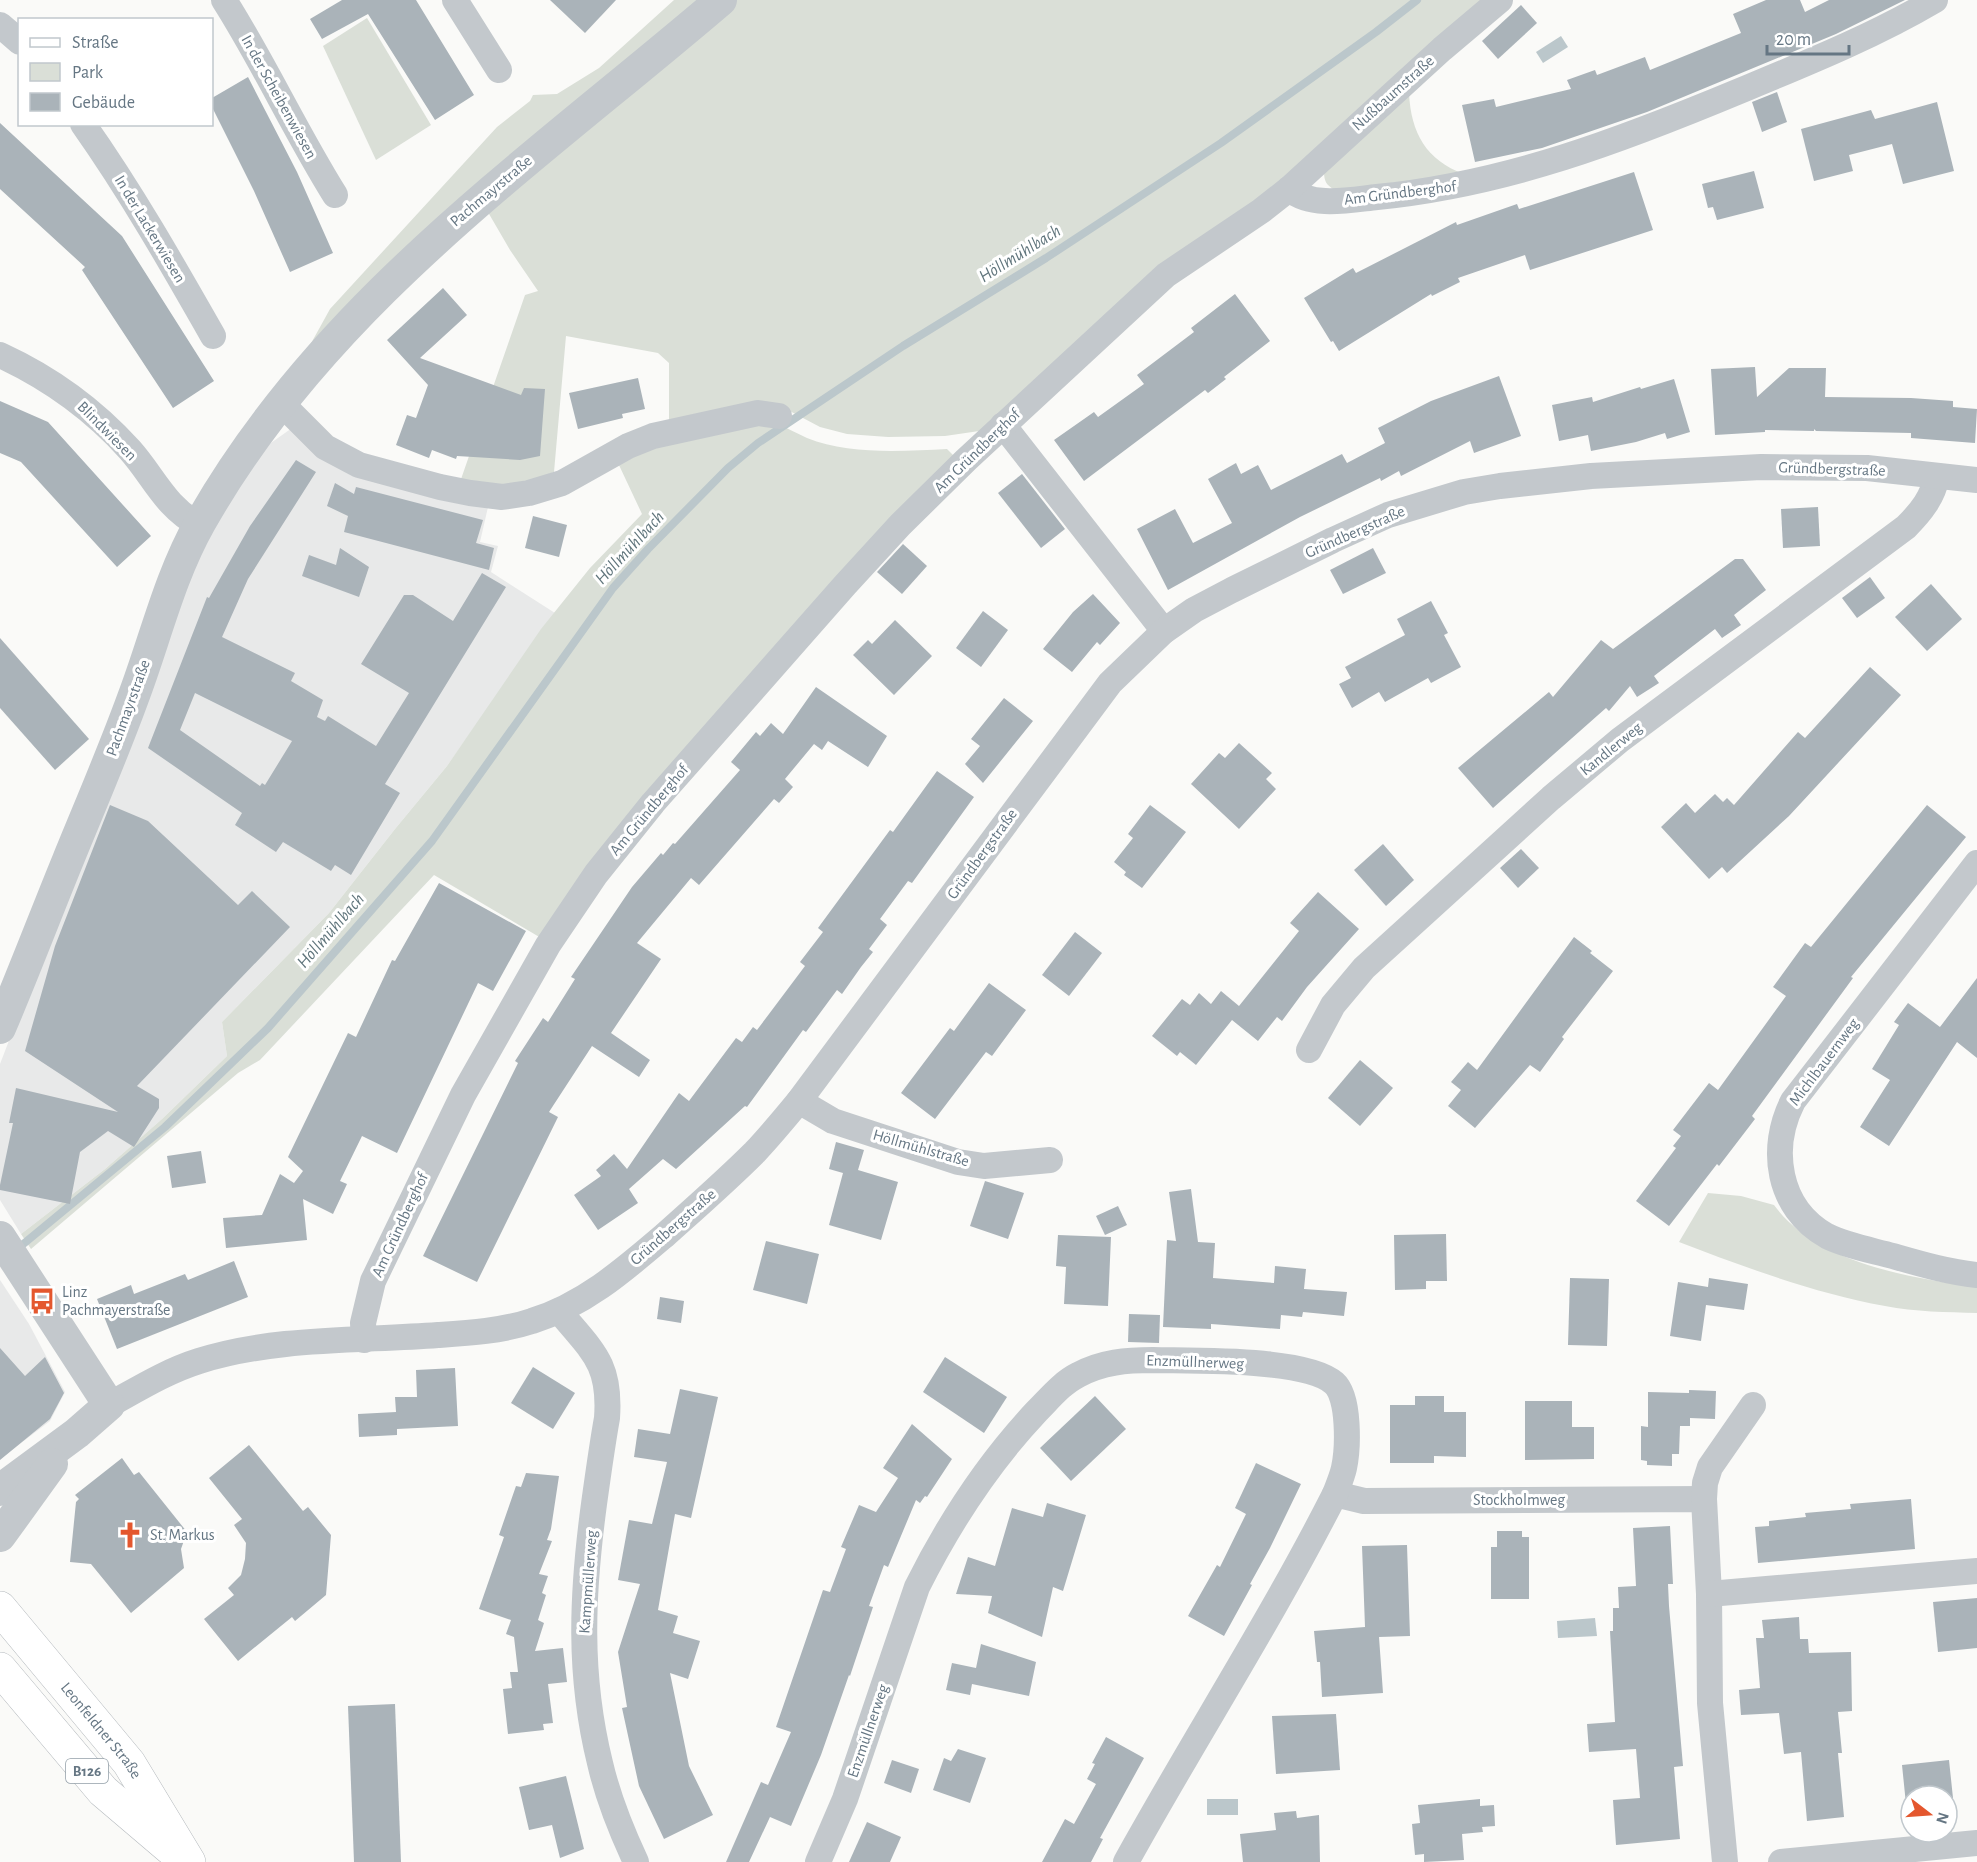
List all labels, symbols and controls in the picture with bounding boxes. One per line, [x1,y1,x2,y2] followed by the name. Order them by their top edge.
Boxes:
[18,18,213,126] legend
[1767,18,1850,56] scale bar
[1776,31,1811,49] text: 20 m
[238,33,320,161] street label: In der Scheibenwiesen
[72,34,118,52] text: Straße
[1349,52,1437,134] street label: Nußbaumstraße
[72,64,104,82] text: Park
[72,94,135,112] text: Gebäude
[447,152,536,230] street label: Pachmayrstraße
[112,173,188,285] street label: In der Lackerwiesen
[1343,178,1458,208] street label: Am Gründberghof
[976,222,1064,286] water label: Höllmühlbach
[74,398,140,464] street label: Blindwiesen
[931,405,1024,496] street label: Am Gründberghof
[1778,459,1886,479] street label: Gründbergstraße
[1303,503,1407,561] street label: Gründbergstraße
[592,508,668,588] water label: Höllmühlbach
[103,658,154,759] street label: Pachmayrstraße
[1577,719,1645,779] street label: Kandlerweg
[607,761,692,858] street label: Am Gründberghof
[944,806,1020,902] street label: Gründbergstraße
[294,890,368,972] water label: Höllmühlbach
[1786,1015,1862,1109] street label: Michlbauernweg
[871,1127,971,1169] street label: Höllmühlstraße
[369,1169,432,1279] street label: Am Gründberghof
[627,1186,719,1268] street label: Gründbergstraße
[62,1284,170,1319] place label: Linz Pachmayerstraße
[27,1286,57,1316] bus stop icon: Linz Pachmayerstraße
[1146,1352,1244,1372] street label: Enzmüllnerweg
[1473,1492,1565,1508] street label: Stockholmweg
[115,1520,145,1550] church icon: St. Markus
[150,1527,215,1543] place label: St. Markus
[576,1529,600,1634] street label: Kampmüllerweg
[58,1679,144,1781] street label: Leonfeldner Straße
[845,1682,892,1780] street label: Enzmüllnerweg
[66,1759,108,1783] road number: B126
[1899,1784,1959,1844] north arrow
[1933,1810,1952,1826] text: N

